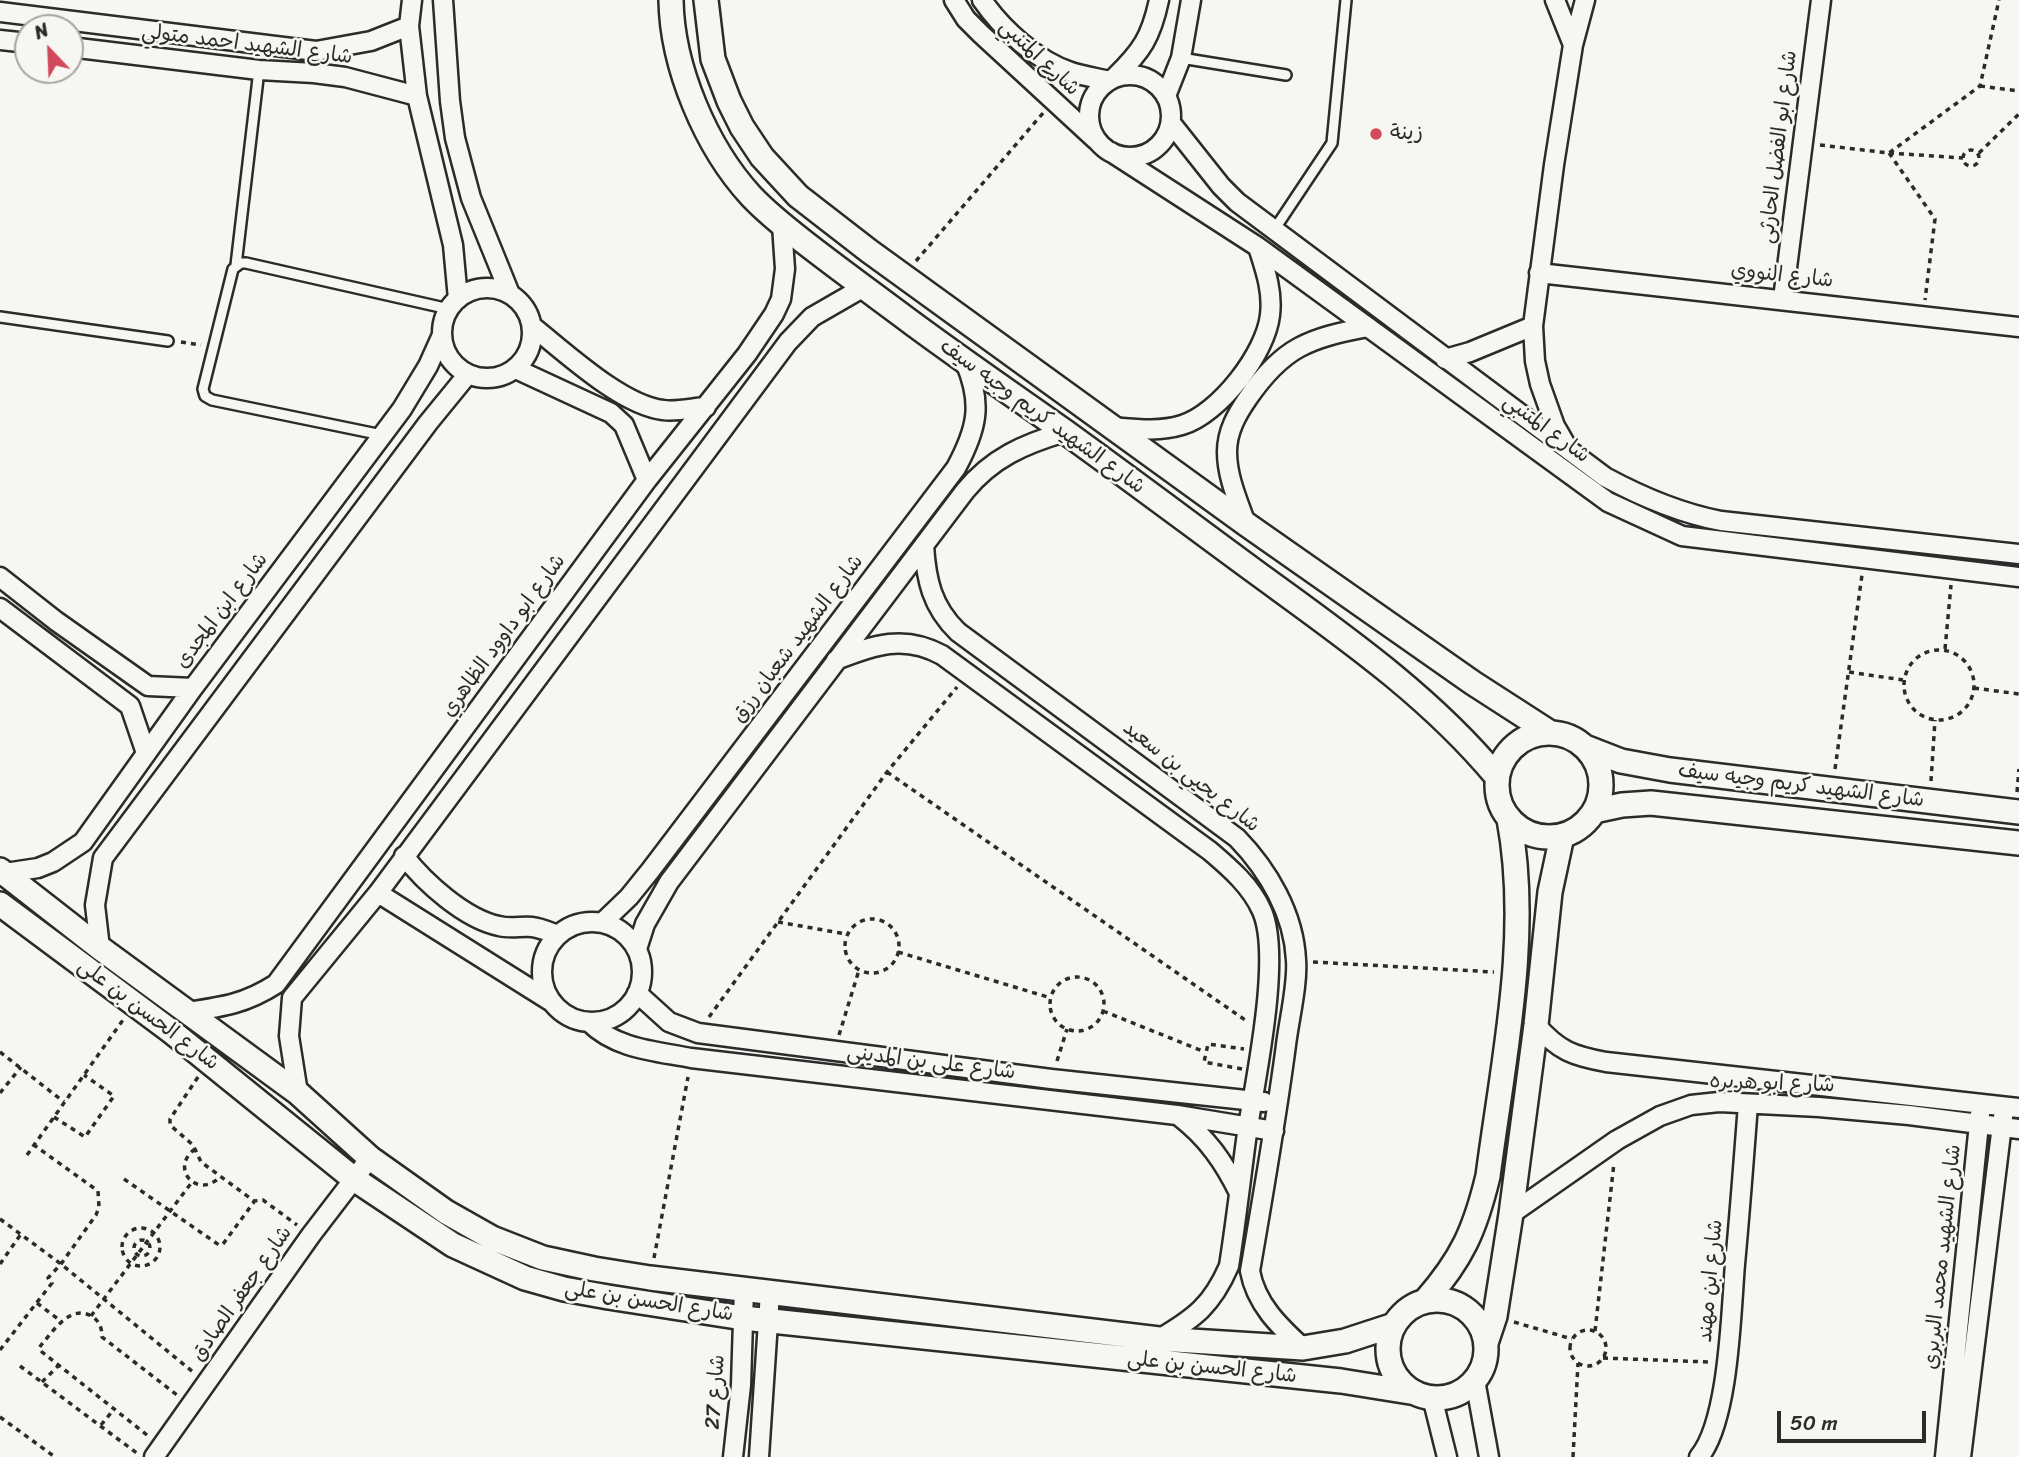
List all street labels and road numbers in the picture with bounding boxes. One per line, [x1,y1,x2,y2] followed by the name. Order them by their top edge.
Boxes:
[993,14,1085,102] street label: شارع المتنبي
[140,20,354,70] street label: شارع الشهيد احمد متولي
[1755,49,1803,245] street label: شارع ابو الفضل الحارثى
[1729,258,1835,294] street label: شارع النووي
[934,334,1150,500] street label: شارع الشهيد كريم وجيه سيف
[1498,389,1594,469] street label: شارع المتنبي
[170,548,274,674] street label: شارع ابن المجدى
[436,550,572,722] street label: شارع ابو داوود الظاهري
[727,550,869,728] street label: شارع الشهيد شعبان رزق
[1117,716,1265,838] street label: شارع يحيي بن سعيد
[1677,758,1925,814] street label: شارع الشهيد كريم وجيه سيف
[72,954,224,1076] street label: شارع الحسن بن على
[845,1040,1017,1086] street label: شارع على بن المدينى
[1709,1069,1835,1099] street label: شارع ابو هريره
[1919,1143,1967,1371] street label: شارع الشهيد محمد البربري
[1693,1219,1729,1343] street label: شارع ابن مهند
[186,1221,298,1367] street label: شارع جعفر الصادق
[563,1276,735,1328] street label: شارع الحسن بن على
[1126,1347,1298,1389] street label: شارع الحسن بن على
[701,1354,731,1430] street label: شارع 27

